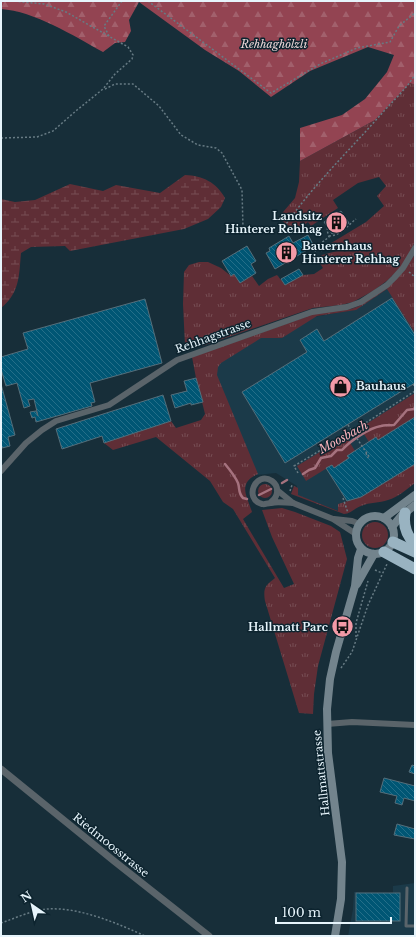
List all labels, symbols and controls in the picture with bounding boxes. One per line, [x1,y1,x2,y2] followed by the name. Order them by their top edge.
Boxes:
[240,37,308,51] park label: Rehhaghölzli
[225,209,322,236] place label: Landsitz Hinterer Rehhag
[324,209,350,235] building icon: Landsitz Hinterer Rehhag
[273,239,299,265] building icon: Bauernhaus Hinterer Rehhag
[302,239,399,266] place label: Bauernhaus Hinterer Rehhag
[173,316,253,356] street label: Rehhagstrasse
[328,373,354,399] shop icon: Bauhaus
[356,379,406,393] place label: Bauhaus
[315,417,370,457] water label: Moosbach
[330,614,356,640] bus stop icon: Hallmatt Parc
[248,620,328,634] place label: Hallmatt Parc
[310,729,332,817] street label: Hallmattstrasse
[70,810,152,880] street label: Riedmoosstrasse
[12,885,52,925] north arrow
[18,888,35,905] text: N
[276,899,391,925] scale bar
[282,905,321,920] text: 100 m

